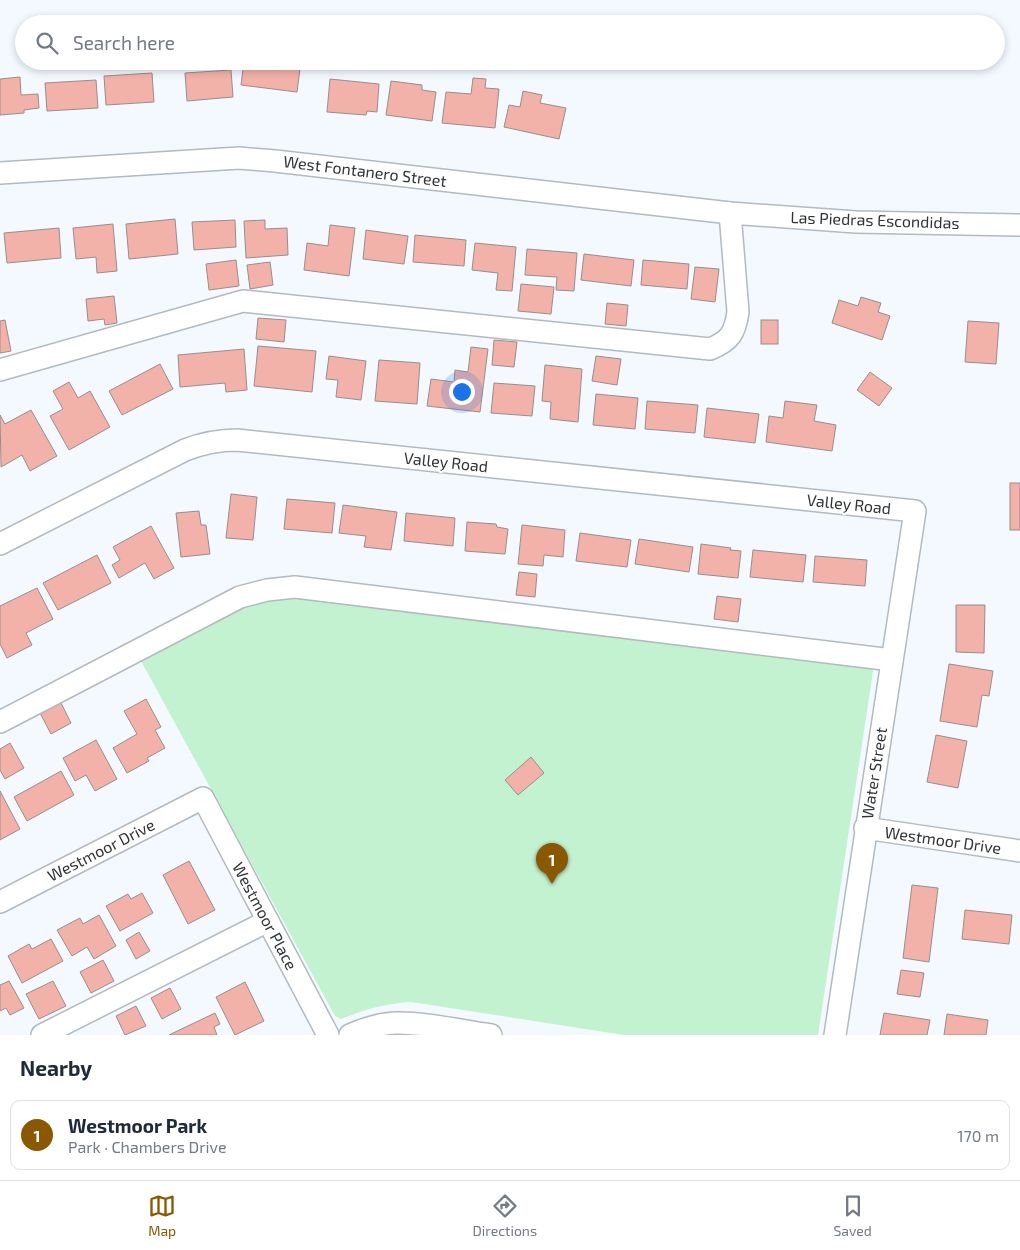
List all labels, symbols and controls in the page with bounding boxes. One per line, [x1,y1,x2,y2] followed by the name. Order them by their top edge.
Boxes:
[15,15,1005,70] search box
[33,29,61,57] icon: search
[73,31,175,54] text: Search here
[282,151,448,190] street label: West Fontanero Street
[790,207,960,232] street label: Las Piedras Escondidas
[449,379,475,405] your location
[403,448,489,475] street label: Valley Road
[806,490,892,517] street label: Valley Road
[857,726,890,820] street label: Water Street
[44,814,157,885] street label: Westmoor Drive
[884,822,1003,857] street label: Westmoor Drive
[536,843,568,884] pin: 1
[229,859,302,973] street label: Westmoor Place
[20,1055,92,1080] text: Nearby
[68,1114,207,1137] text: Westmoor Park
[34,1126,40,1145] text: 1
[957,1126,999,1145] text: 170 m
[68,1137,227,1156] text: Park · Chambers Drive
[148,1192,176,1239] tab: Map
[473,1192,537,1239] tab: Directions
[833,1192,872,1239] tab: Saved

